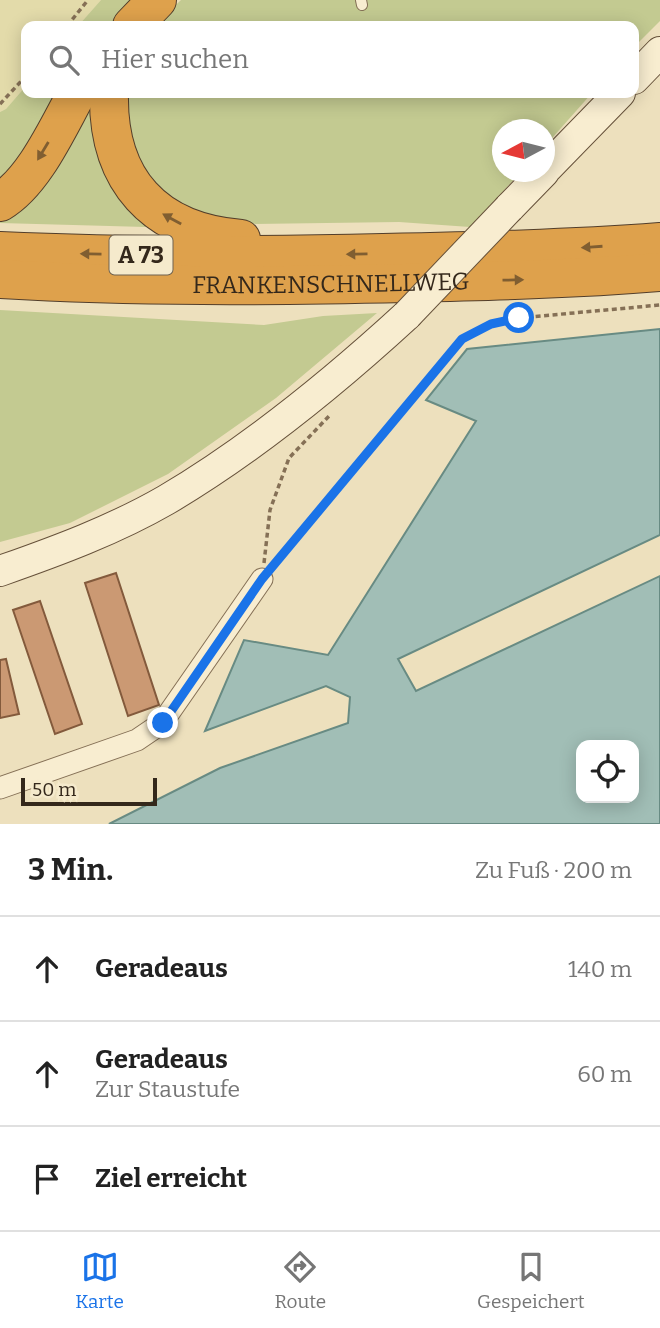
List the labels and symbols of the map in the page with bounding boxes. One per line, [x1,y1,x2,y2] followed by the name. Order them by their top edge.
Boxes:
[492,119,555,182] north arrow
[37,142,50,161] one-way arrow
[162,213,181,225] one-way arrow
[110,236,172,274] road number: A 73
[581,242,603,253] one-way arrow
[80,248,102,260] one-way arrow
[346,248,368,259] one-way arrow
[192,267,470,299] street label: FRANKENSCHNELLWEG
[502,275,524,286] one-way arrow
[503,302,534,333] route start
[147,707,178,738] route end
[21,775,158,807] scale bar

